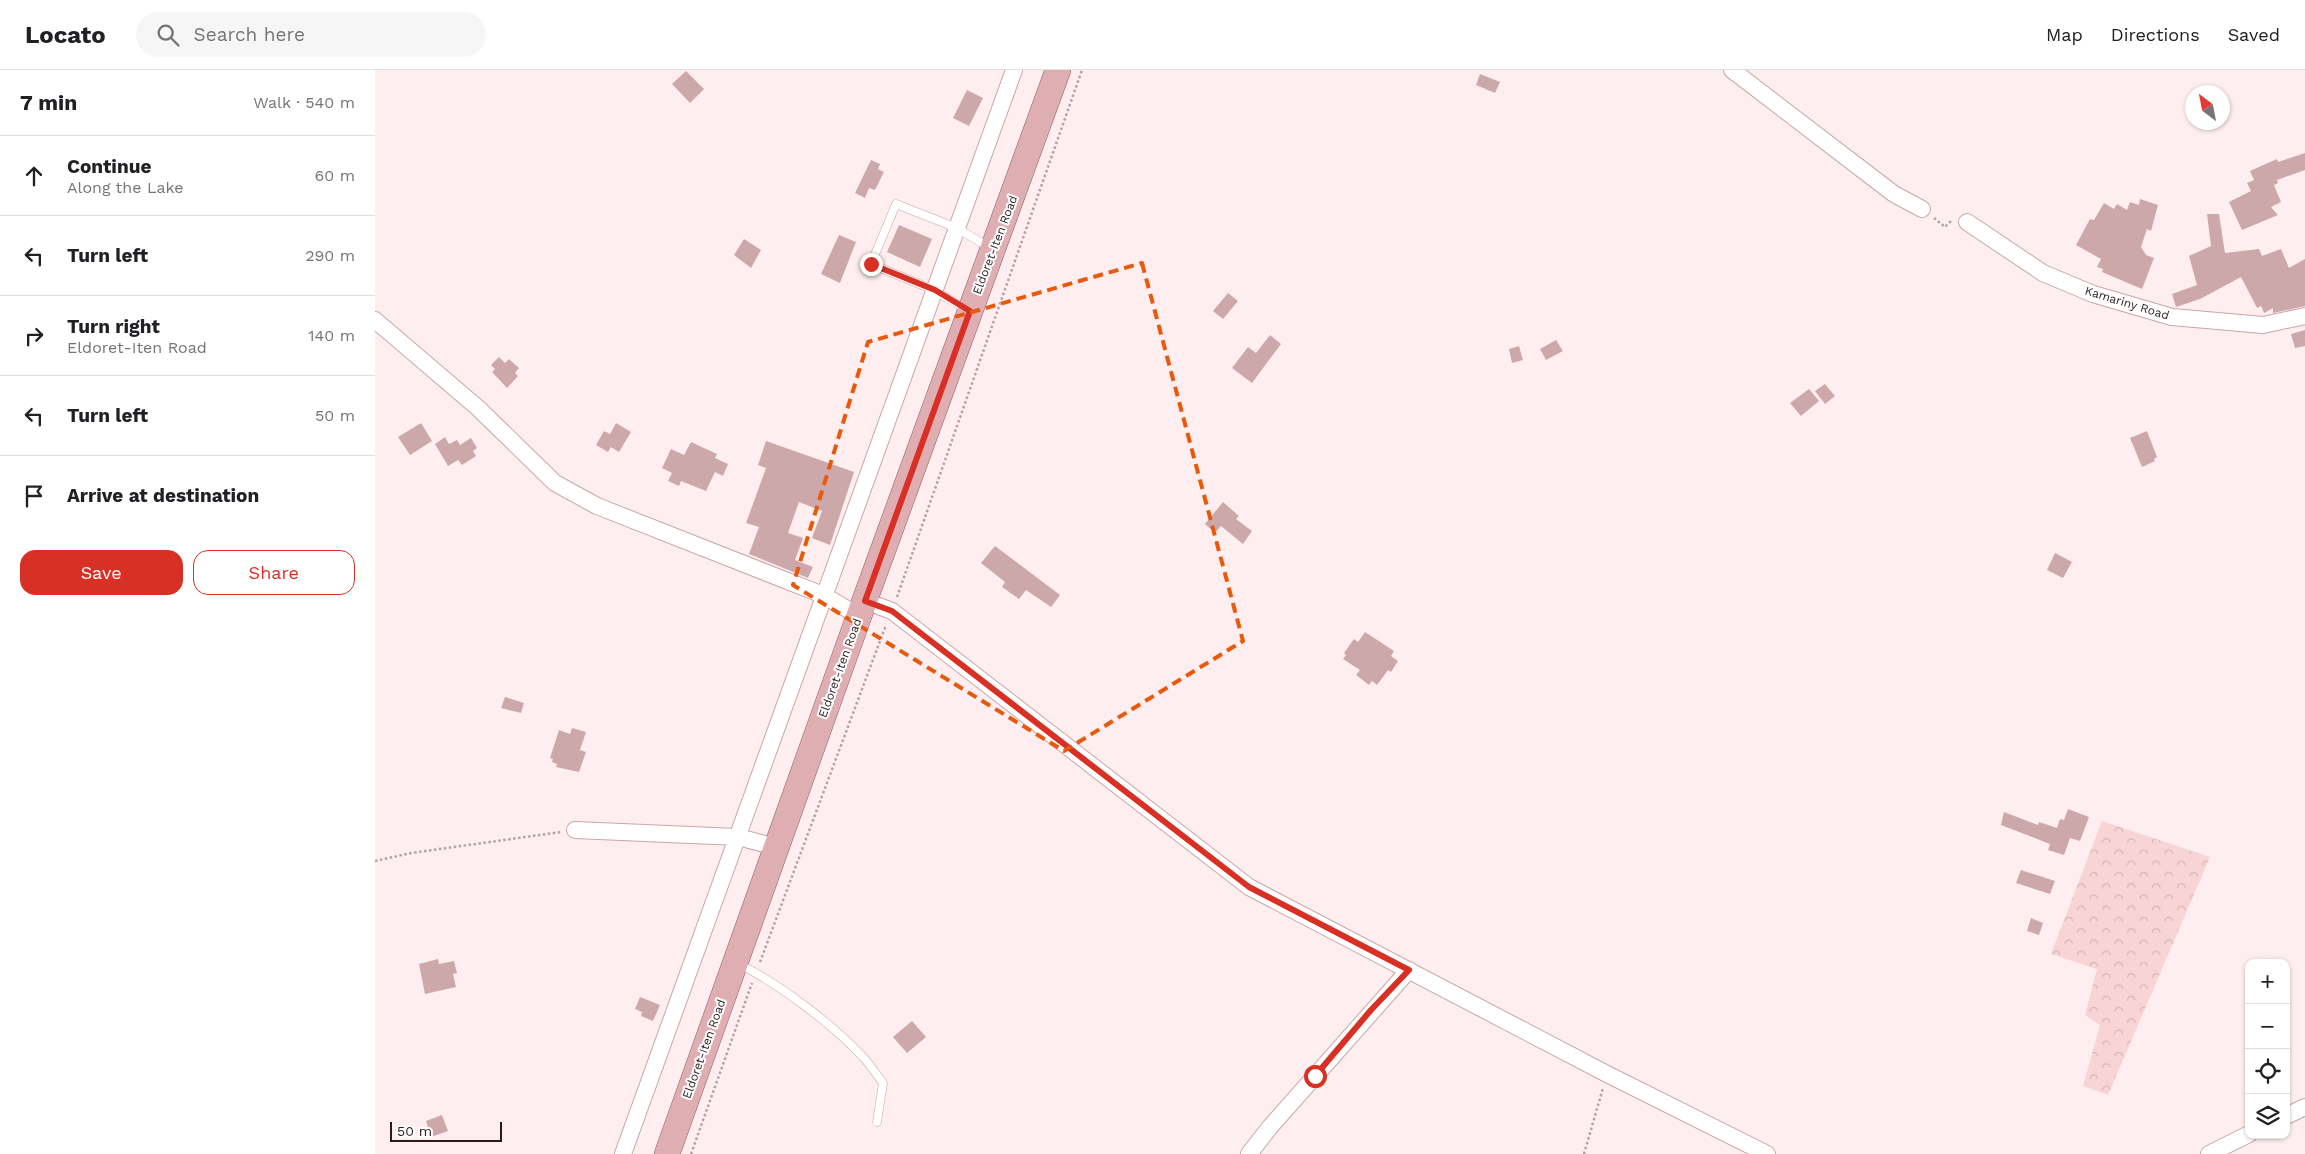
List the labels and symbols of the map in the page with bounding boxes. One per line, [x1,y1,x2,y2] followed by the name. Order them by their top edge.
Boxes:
[2185,85,2230,130] north arrow
[970,194,1020,296] street label: Eldoret-Iten Road
[860,253,883,276] route end
[2083,284,2171,322] street label: Kamariny Road
[815,616,865,720] street label: Eldoret-Iten Road
[679,997,729,1101] street label: Eldoret-Iten Road
[1304,1065,1327,1088] route start
[390,1119,503,1142] scale bar

